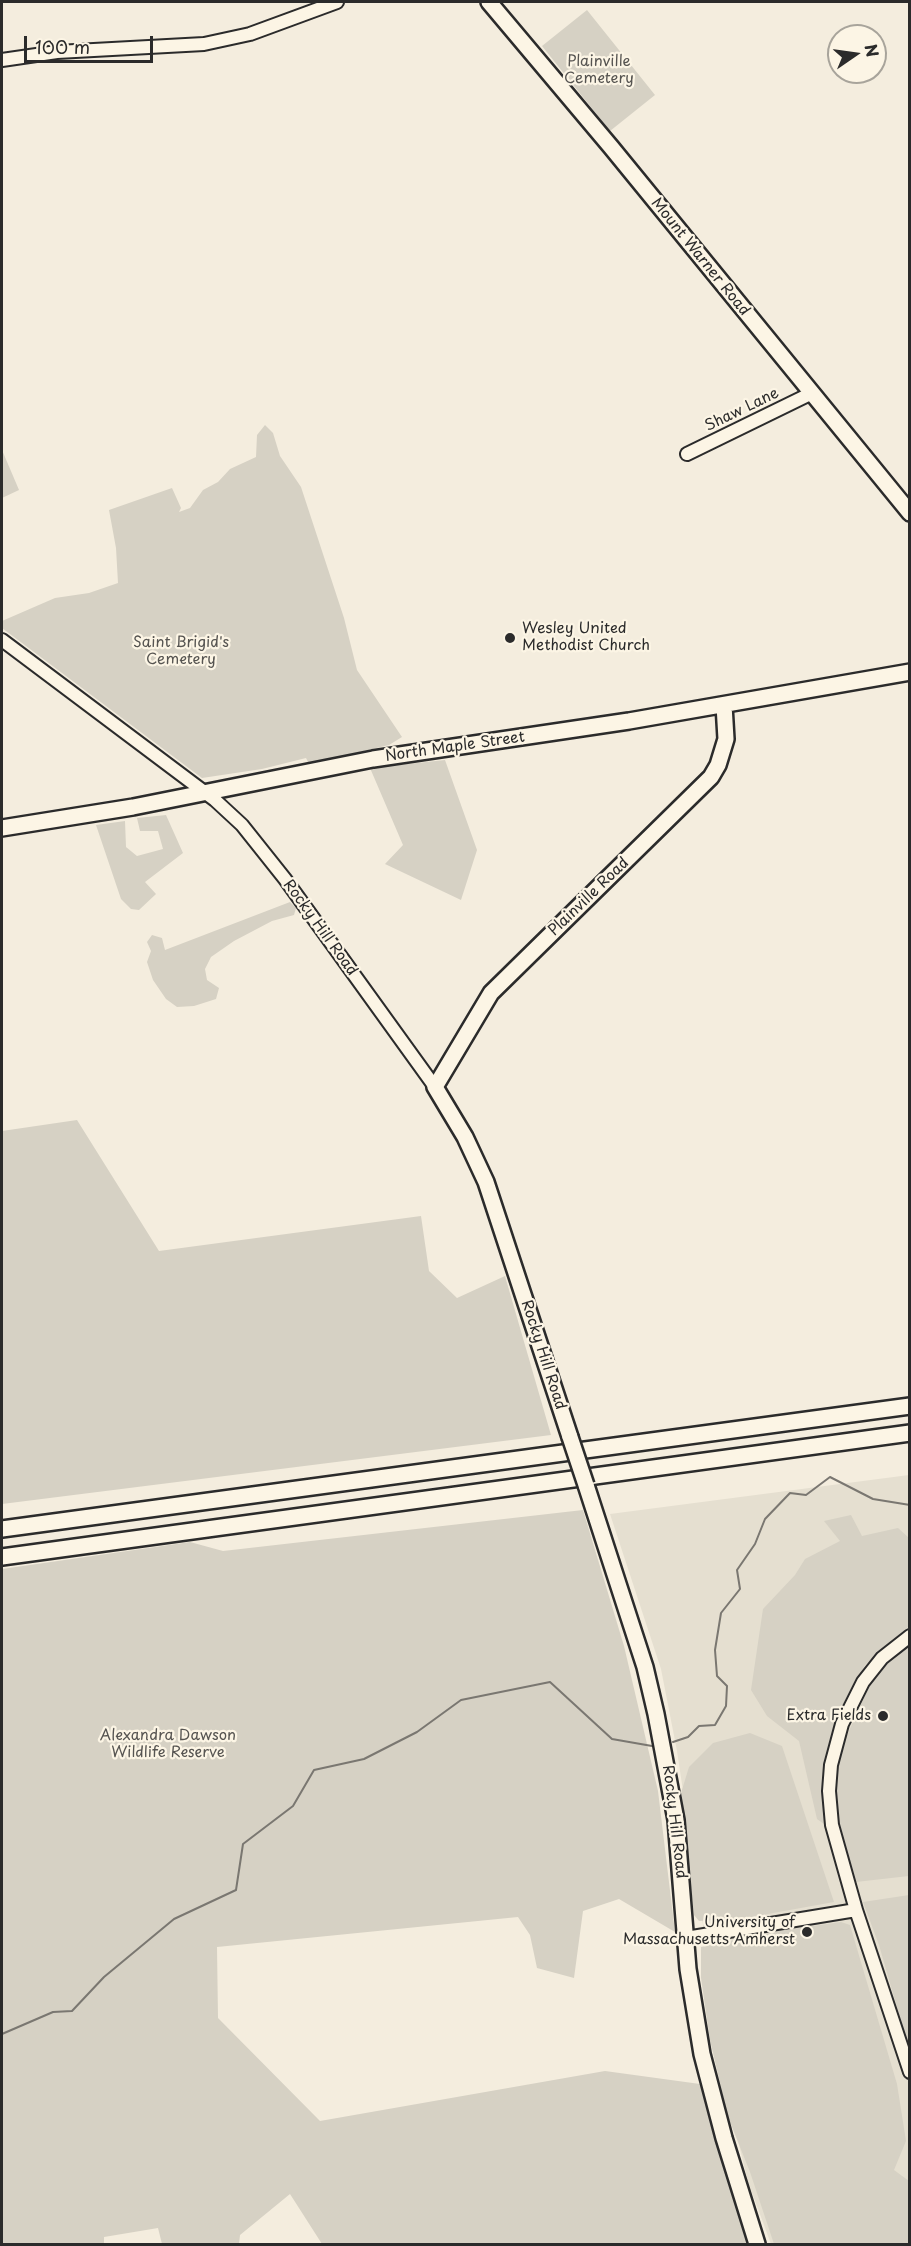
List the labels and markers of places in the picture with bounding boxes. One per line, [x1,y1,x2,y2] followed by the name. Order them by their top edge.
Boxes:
[522,620,650,655] place label: Wesley United Methodist Church
[503,631,517,645] marker: Wesley United Methodist Church
[786,1707,871,1725] place label: Extra Fields
[876,1709,890,1723] marker: Extra Fields
[623,1914,795,1949] place label: University of Massachusetts Amherst
[800,1925,814,1939] marker: University of Massachusetts Amherst

